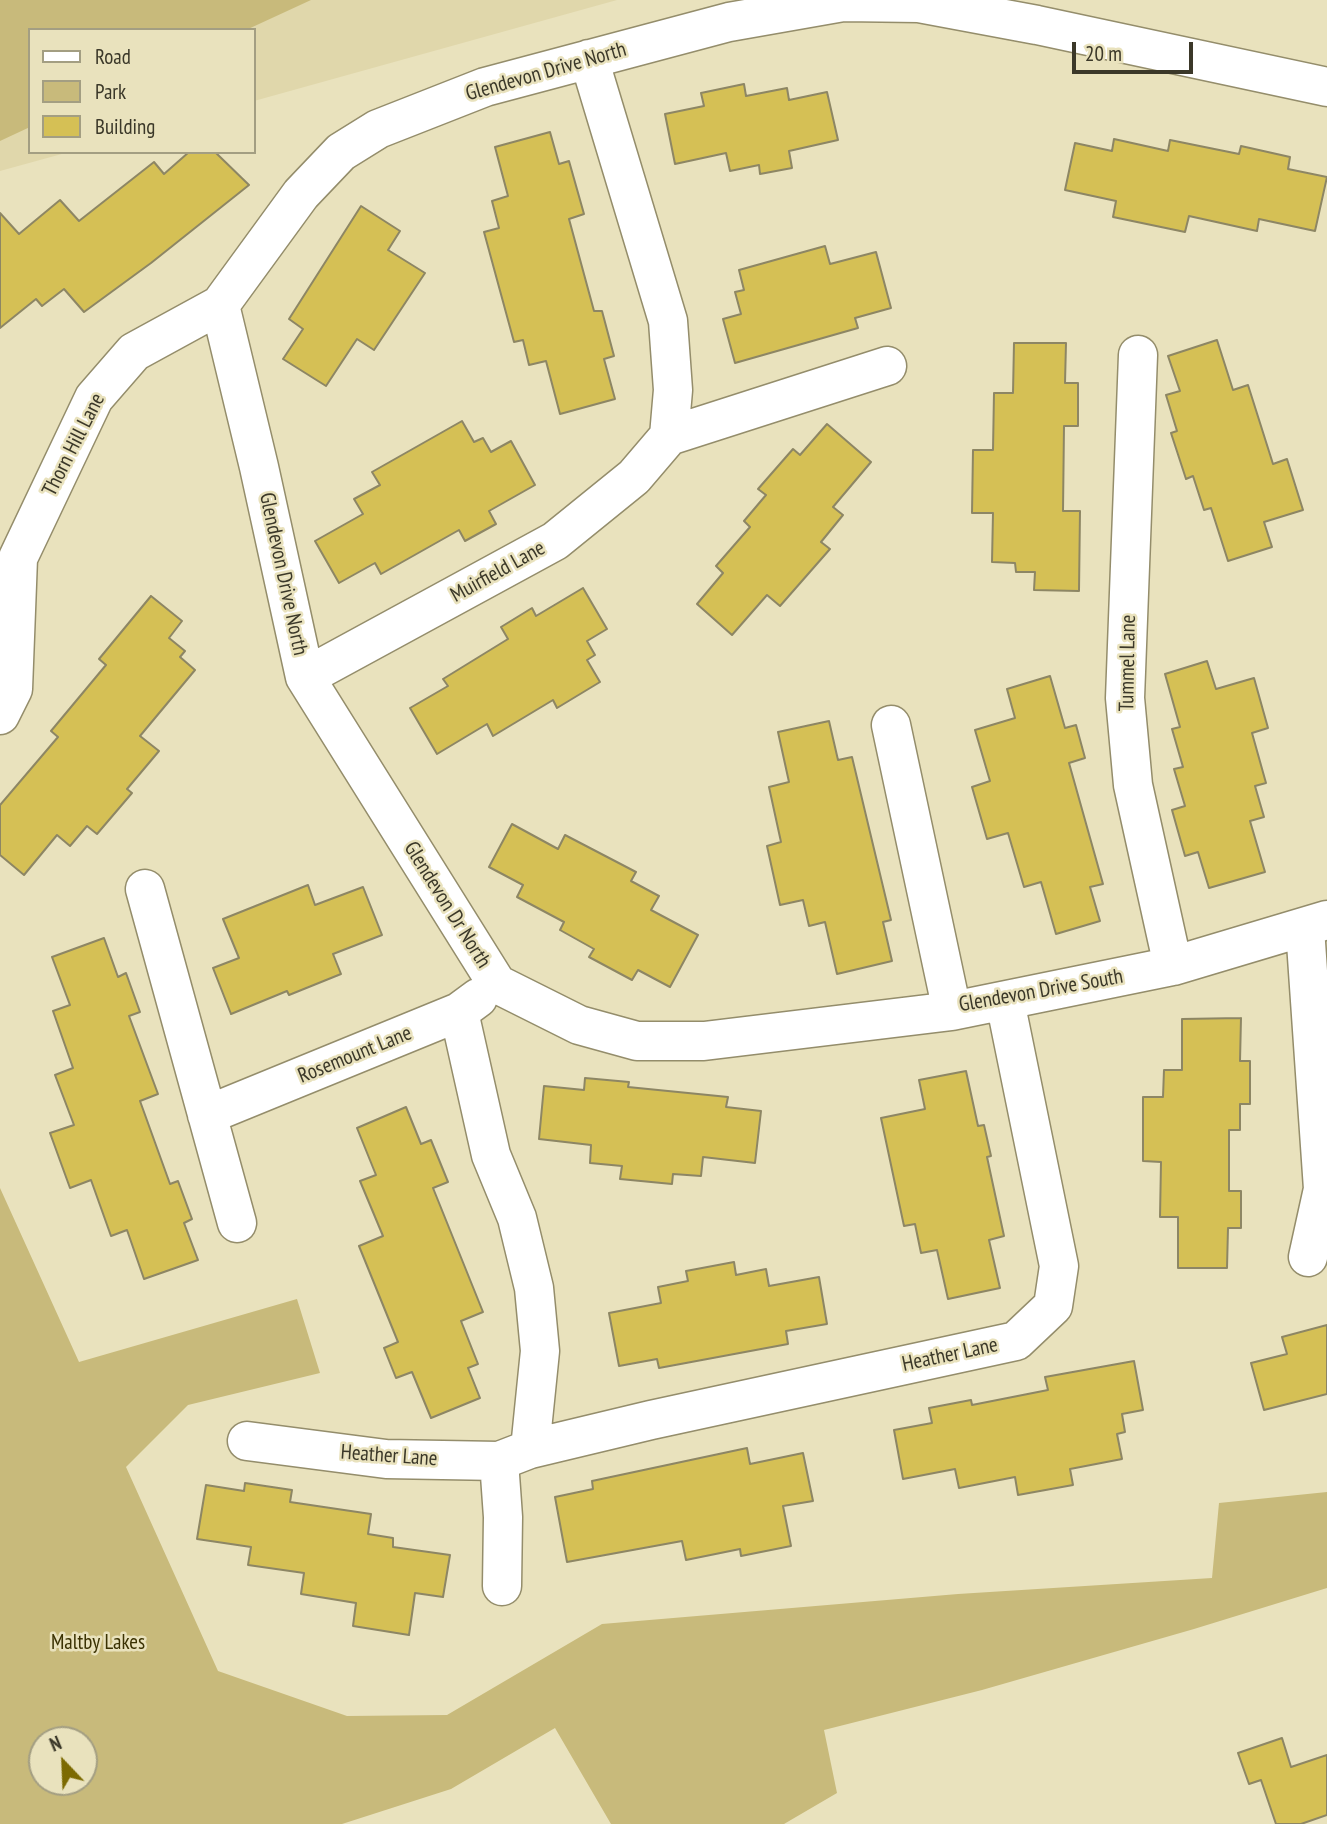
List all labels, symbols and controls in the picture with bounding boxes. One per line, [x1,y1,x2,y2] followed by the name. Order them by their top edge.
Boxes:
[28,28,256,154] legend
[1075,28,1196,72] scale bar
[463,37,629,107] street label: Glendevon Drive North
[1085,40,1122,67] text: 20 m
[95,43,131,70] text: Road
[95,78,126,105] text: Park
[95,113,155,140] text: Building
[37,389,111,501] street label: Thorn Hill Lane
[253,490,313,658] street label: Glendevon Drive North
[446,536,550,608] street label: Muirfield Lane
[1115,614,1141,712] street label: Tummel Lane
[398,837,496,973] street label: Glendevon Dr North
[957,964,1125,1018] street label: Glendevon Drive South
[295,1021,415,1089] street label: Rosemount Lane
[900,1333,1000,1377] street label: Heather Lane
[340,1440,438,1472] street label: Heather Lane
[51,1630,145,1656] park label: Maltby Lakes
[28,1726,98,1796] north arrow
[46,1730,65,1757] text: N

